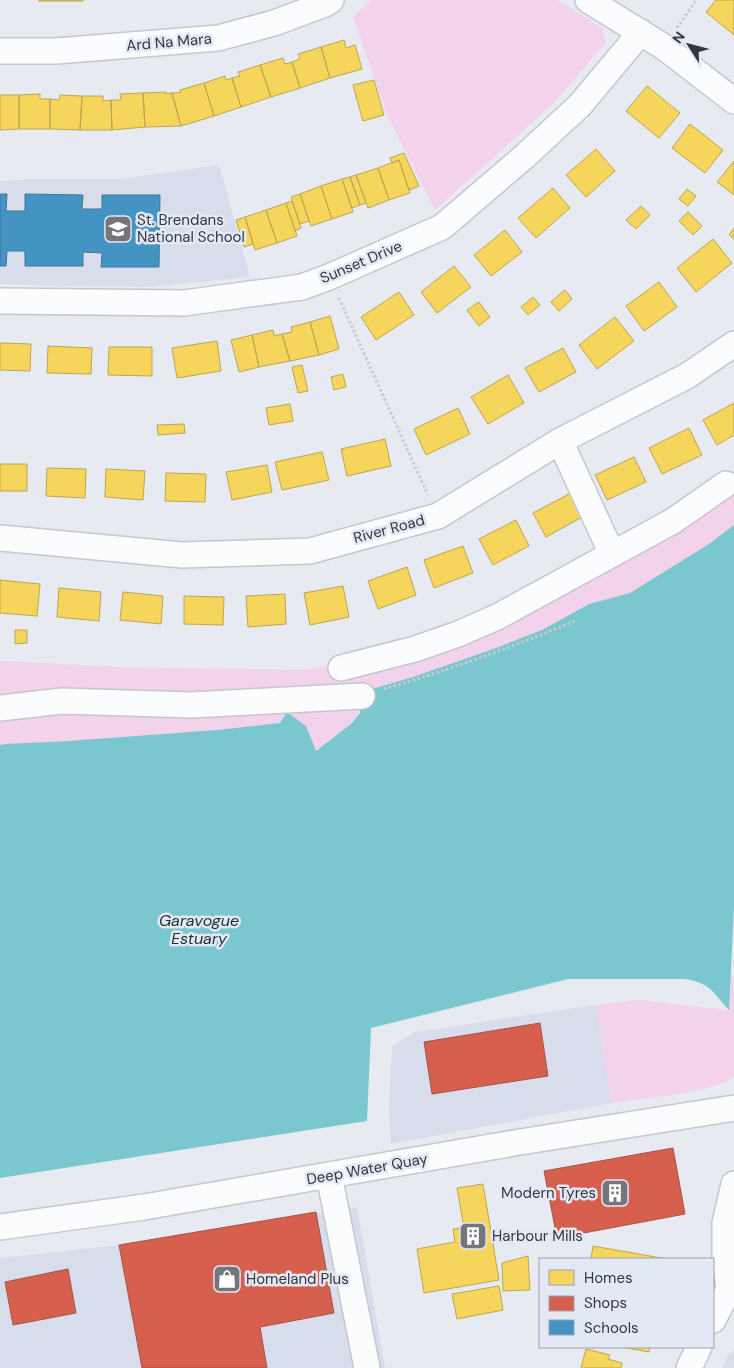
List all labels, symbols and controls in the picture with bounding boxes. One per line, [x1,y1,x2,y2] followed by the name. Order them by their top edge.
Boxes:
[664,20,714,70] north arrow
[125,28,213,56] street label: Ard Na Mara
[668,28,689,47] text: N
[137,210,245,247] place label: St. Brendans National School
[103,214,133,244] school or university icon: St. Brendans National School
[317,236,405,288] street label: Sunset Drive
[351,510,427,548] street label: River Road
[159,910,239,949] water label: Garavogue Estuary
[305,1148,430,1190] street label: Deep Water Quay
[600,1178,630,1208] building icon: Modern Tyres
[501,1183,596,1203] place label: Modern Tyres
[458,1221,488,1251] building icon: Harbour Mills
[492,1226,583,1246] place label: Harbour Mills
[539,1258,714,1348] legend
[212,1264,242,1294] shop icon: Homeland Plus
[584,1268,633,1288] text: Homes
[246,1269,349,1289] place label: Homeland Plus
[584,1293,627,1313] text: Shops
[584,1318,639,1338] text: Schools

